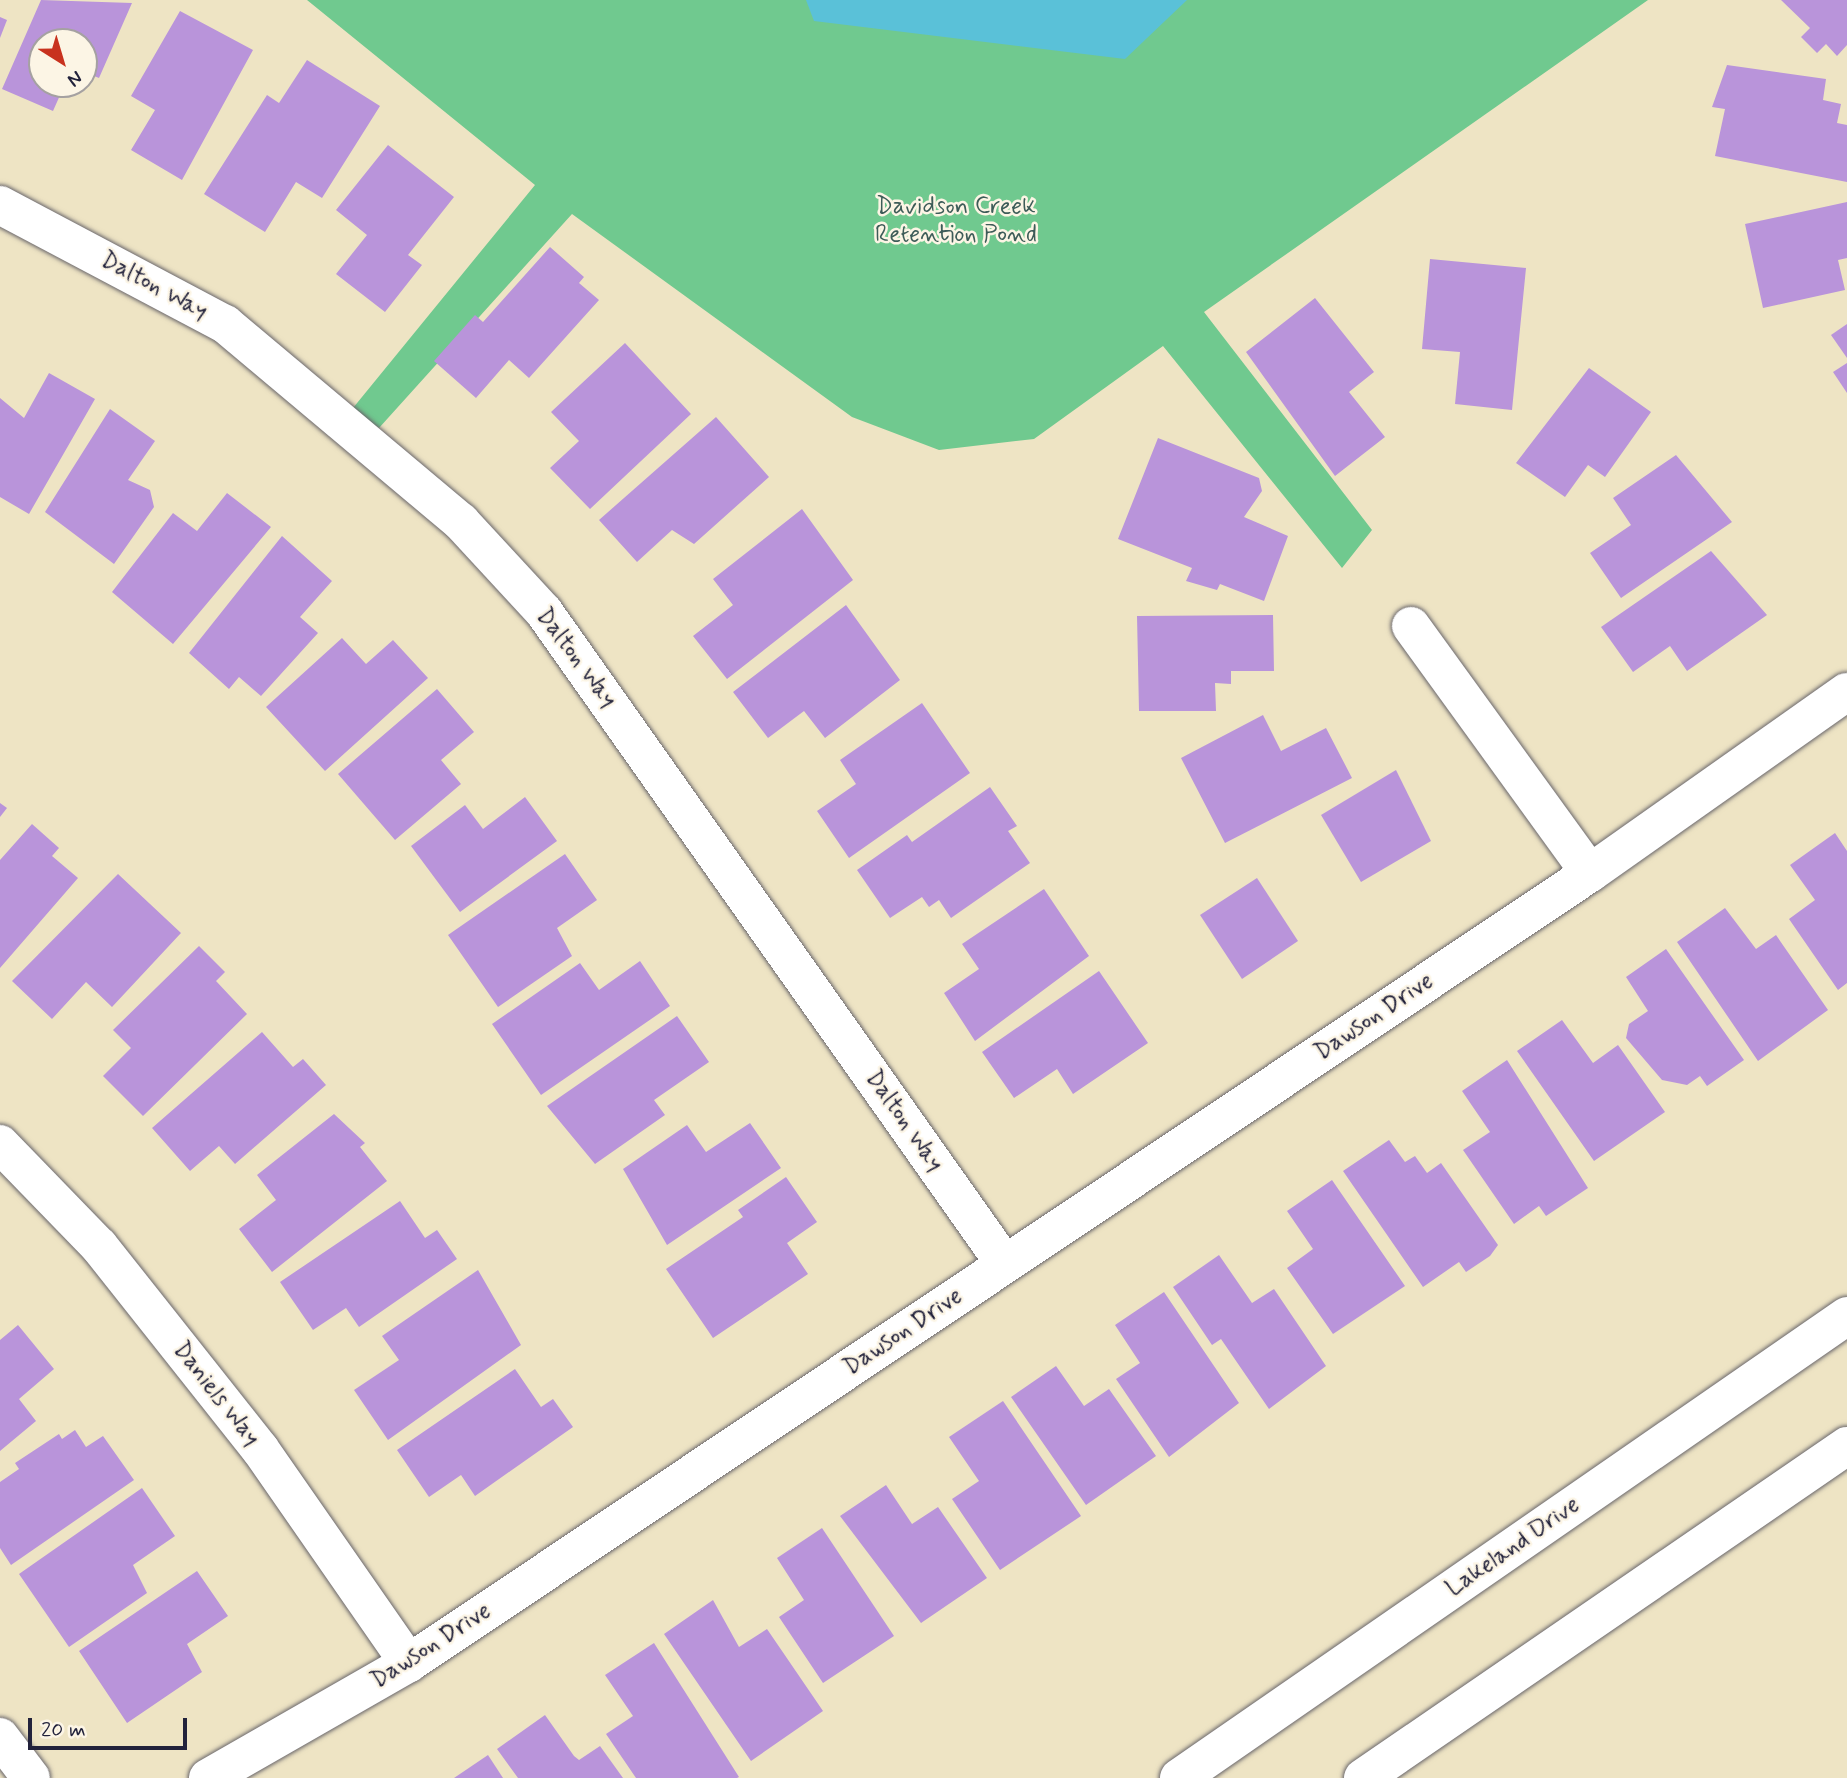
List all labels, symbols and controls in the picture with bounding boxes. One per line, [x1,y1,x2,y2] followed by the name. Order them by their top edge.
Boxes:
[28,28,98,98] north arrow
[62,65,87,92] text: N
[877,193,1035,249] park label: Davidson Creek Retention Pond
[94,245,214,327] street label: Dalton Way
[529,602,623,714] street label: Dalton Way
[1310,967,1438,1067] street label: Dawson Drive
[858,1064,950,1178] street label: Dalton Way
[839,1282,967,1382] street label: Dawson Drive
[165,1335,267,1453] street label: Daniels Way
[1442,1491,1584,1603] street label: Lakeland Drive
[367,1597,495,1695] street label: Dawson Drive
[32,1704,191,1748] scale bar
[41,1716,86,1744] text: 20 m

